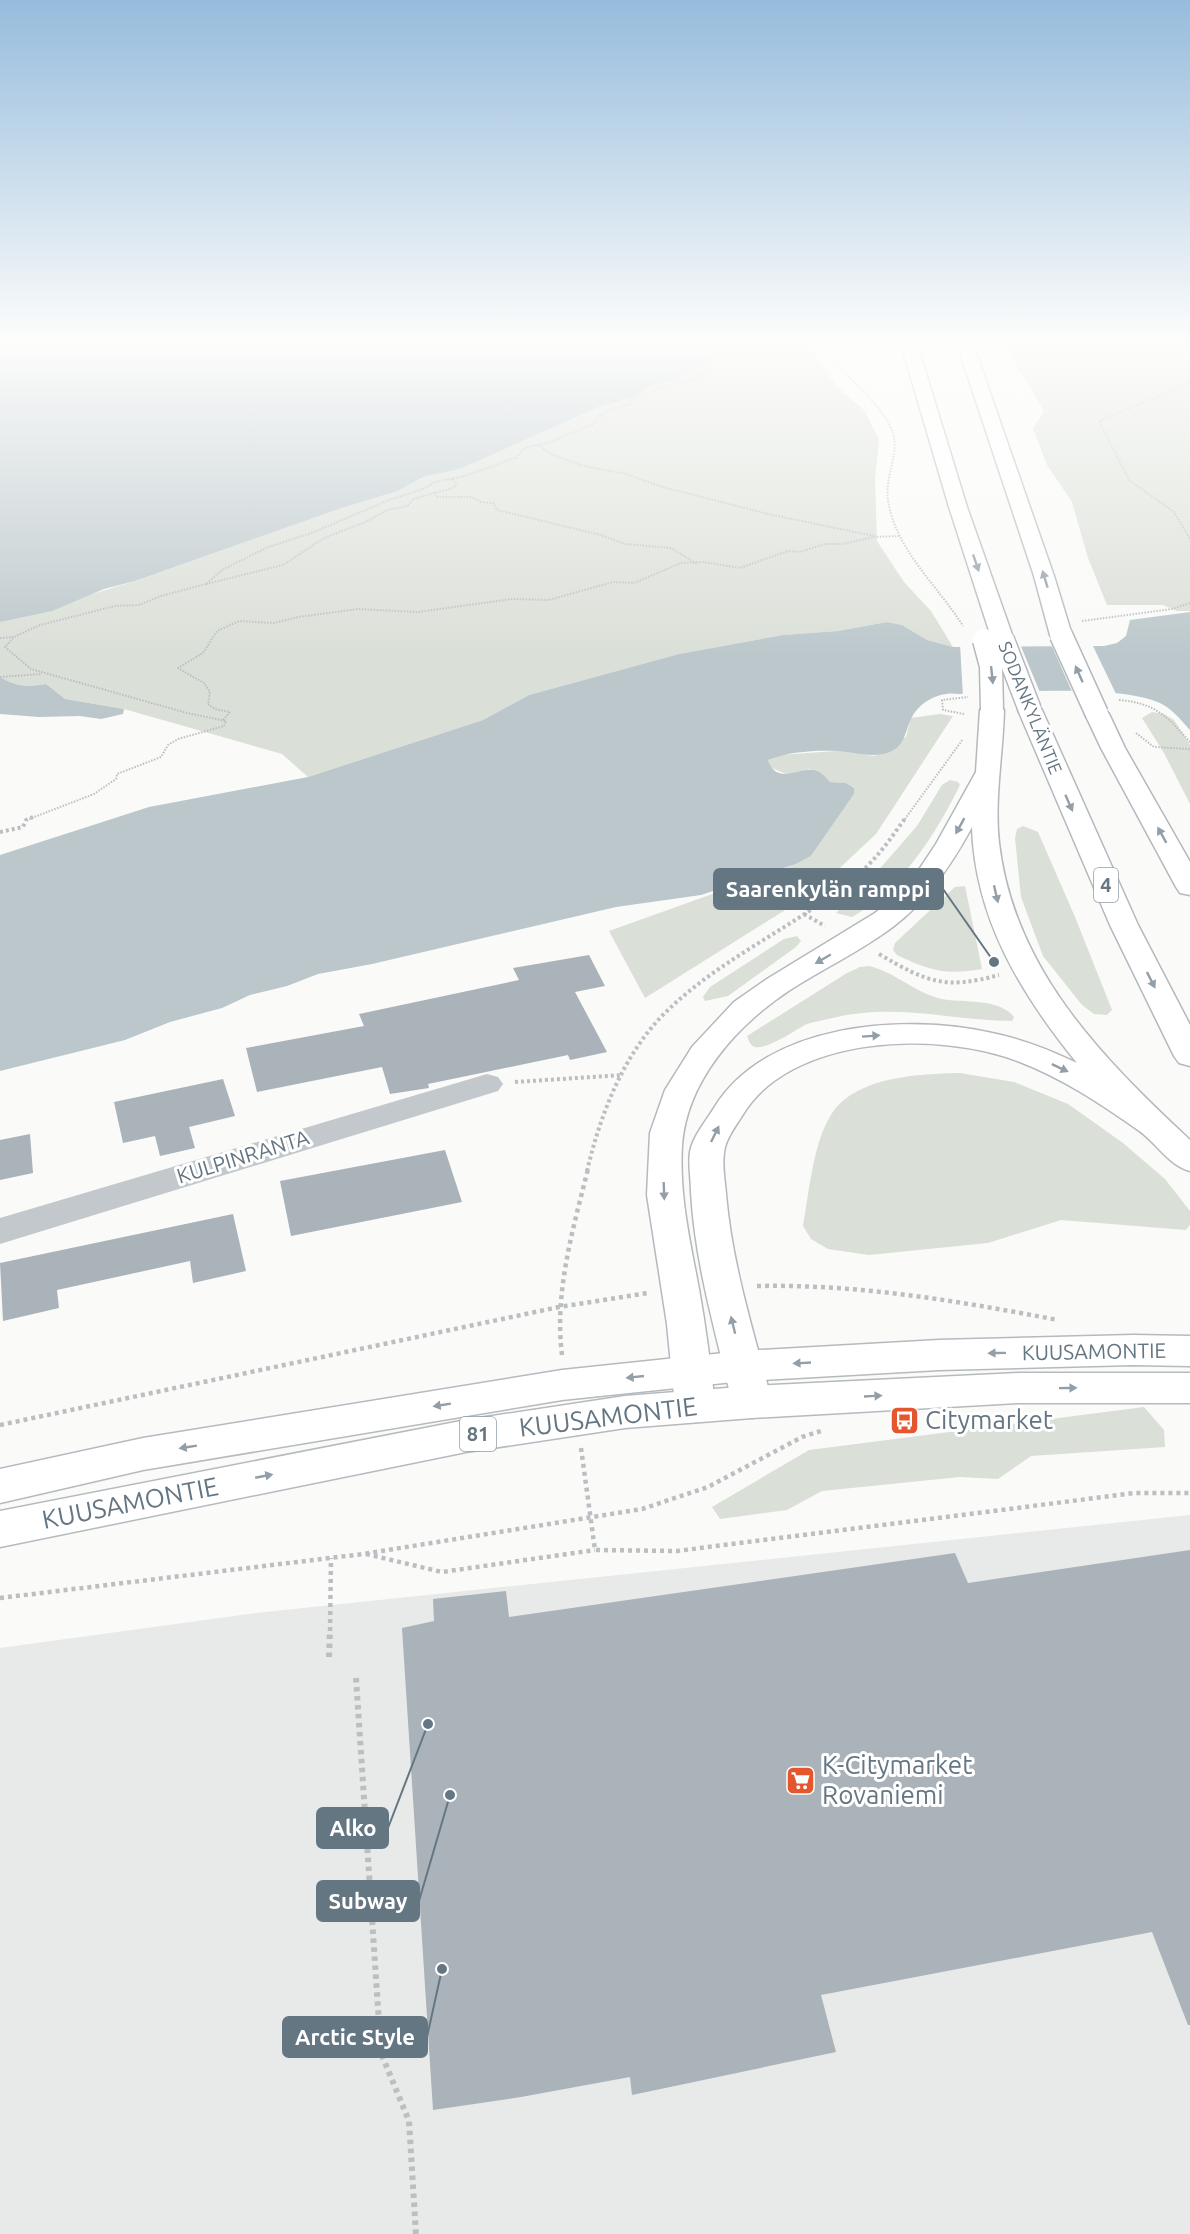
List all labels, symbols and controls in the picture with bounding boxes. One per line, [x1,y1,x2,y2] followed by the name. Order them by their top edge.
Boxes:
[972,554,982,572] one-way arrow
[1039,570,1049,588] one-way arrow
[995,638,1067,777] street label: SODANKYLÄNTIE
[987,665,996,684] one-way arrow
[1074,665,1084,683] one-way arrow
[1065,794,1074,811] one-way arrow
[955,818,966,834] one-way arrow
[1157,827,1167,844] one-way arrow
[1094,868,1118,902] road number: 4
[714,869,943,909] callout: Saarenkylän ramppi
[726,876,930,901] text: Saarenkylän ramppi
[992,885,1001,904] one-way arrow
[814,954,831,964] one-way arrow
[1147,971,1156,988] one-way arrow
[861,1031,880,1041] one-way arrow
[1052,1063,1070,1073] one-way arrow
[174,1124,312,1188] street label: KULPINRANTA
[710,1126,719,1143] one-way arrow
[660,1182,669,1201] one-way arrow
[728,1316,738,1334] one-way arrow
[1022,1338,1166,1364] street label: KUUSAMONTIE
[987,1349,1006,1358] one-way arrow
[793,1358,812,1367] one-way arrow
[625,1372,644,1382] one-way arrow
[1058,1383,1077,1392] one-way arrow
[517,1391,698,1442] street label: KUUSAMONTIE
[864,1391,883,1400] one-way arrow
[432,1400,451,1409] one-way arrow
[888,1404,920,1436] bus stop icon: Citymarket
[925,1405,1053,1434] place label: Citymarket
[460,1417,496,1451] road number: 81
[178,1442,197,1451] one-way arrow
[39,1471,220,1534] street label: KUUSAMONTIE
[255,1471,274,1480] one-way arrow
[822,1750,972,1809] place label: K-Citymarket Rovaniemi
[785,1764,817,1796] supermarket icon: K-Citymarket Rovaniemi
[317,1808,388,1848] callout: Alko
[329,1815,377,1840] text: Alko
[317,1881,419,1921] callout: Subway
[329,1888,408,1913] text: Subway
[283,2017,427,2057] callout: Arctic Style
[295,2024,415,2049] text: Arctic Style

